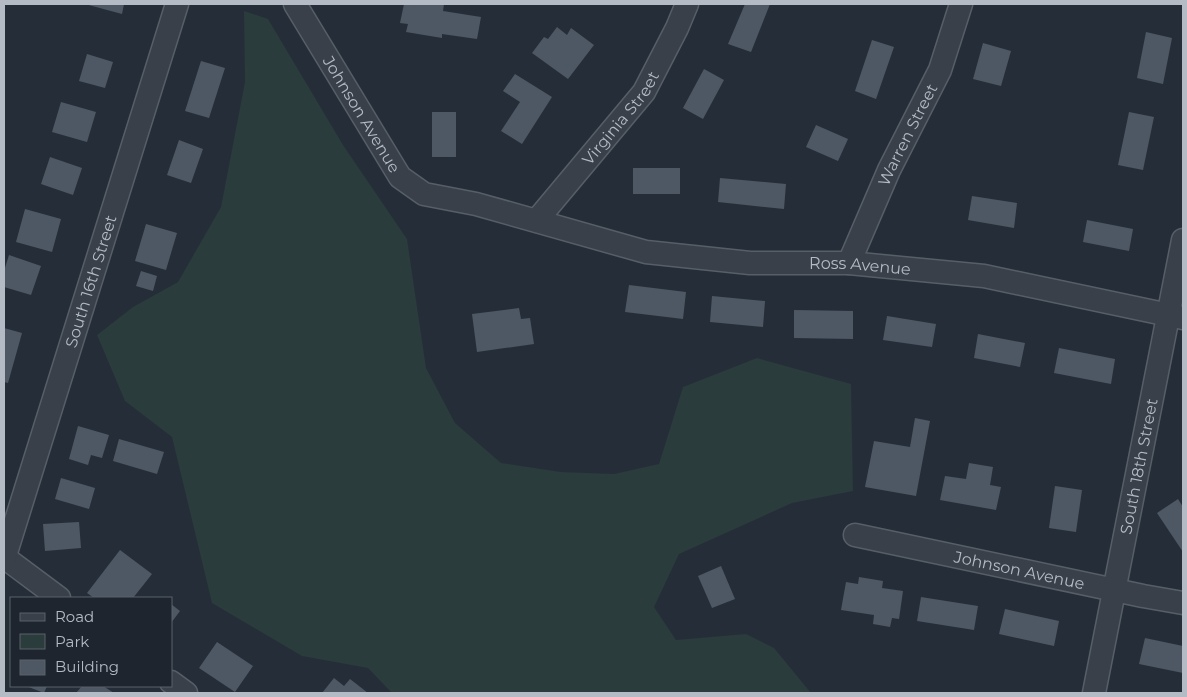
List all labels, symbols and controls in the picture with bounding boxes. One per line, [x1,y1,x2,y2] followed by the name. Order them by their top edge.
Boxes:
[318,52,404,176] street label: Johnson Avenue
[578,68,663,169] street label: Virginia Street
[874,80,942,189] street label: Warren Street
[62,212,121,350] street label: South 16th Street
[809,254,912,279] street label: Ross Avenue
[1116,396,1162,536] street label: South 18th Street
[951,547,1086,593] street label: Johnson Avenue
[10,597,172,687] legend
[55,607,94,626] text: Road
[55,632,89,651] text: Park
[55,657,119,676] text: Building

